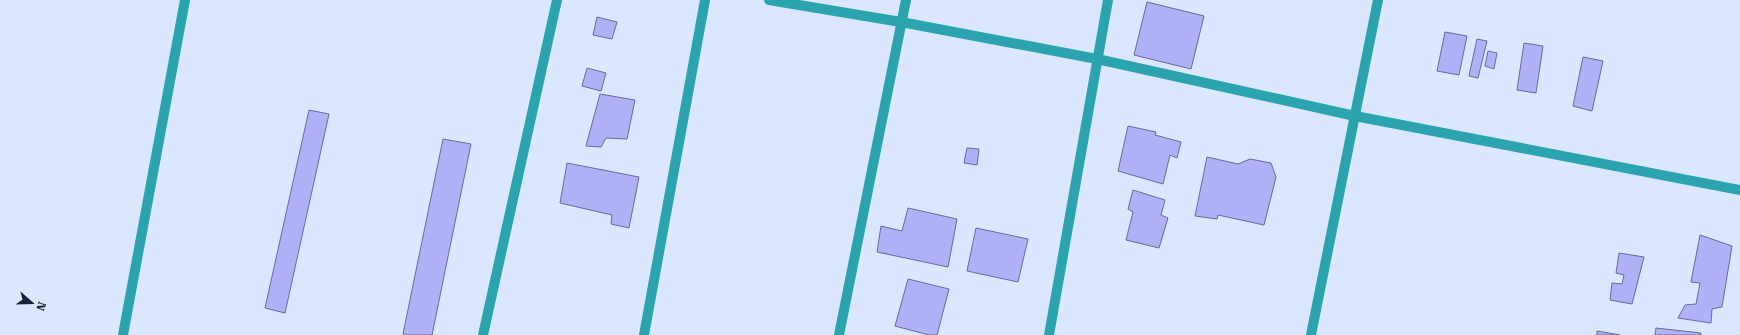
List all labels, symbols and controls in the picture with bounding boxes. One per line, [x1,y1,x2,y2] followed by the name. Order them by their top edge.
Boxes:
[12,283,52,323] north arrow
[33,300,48,313] text: N

